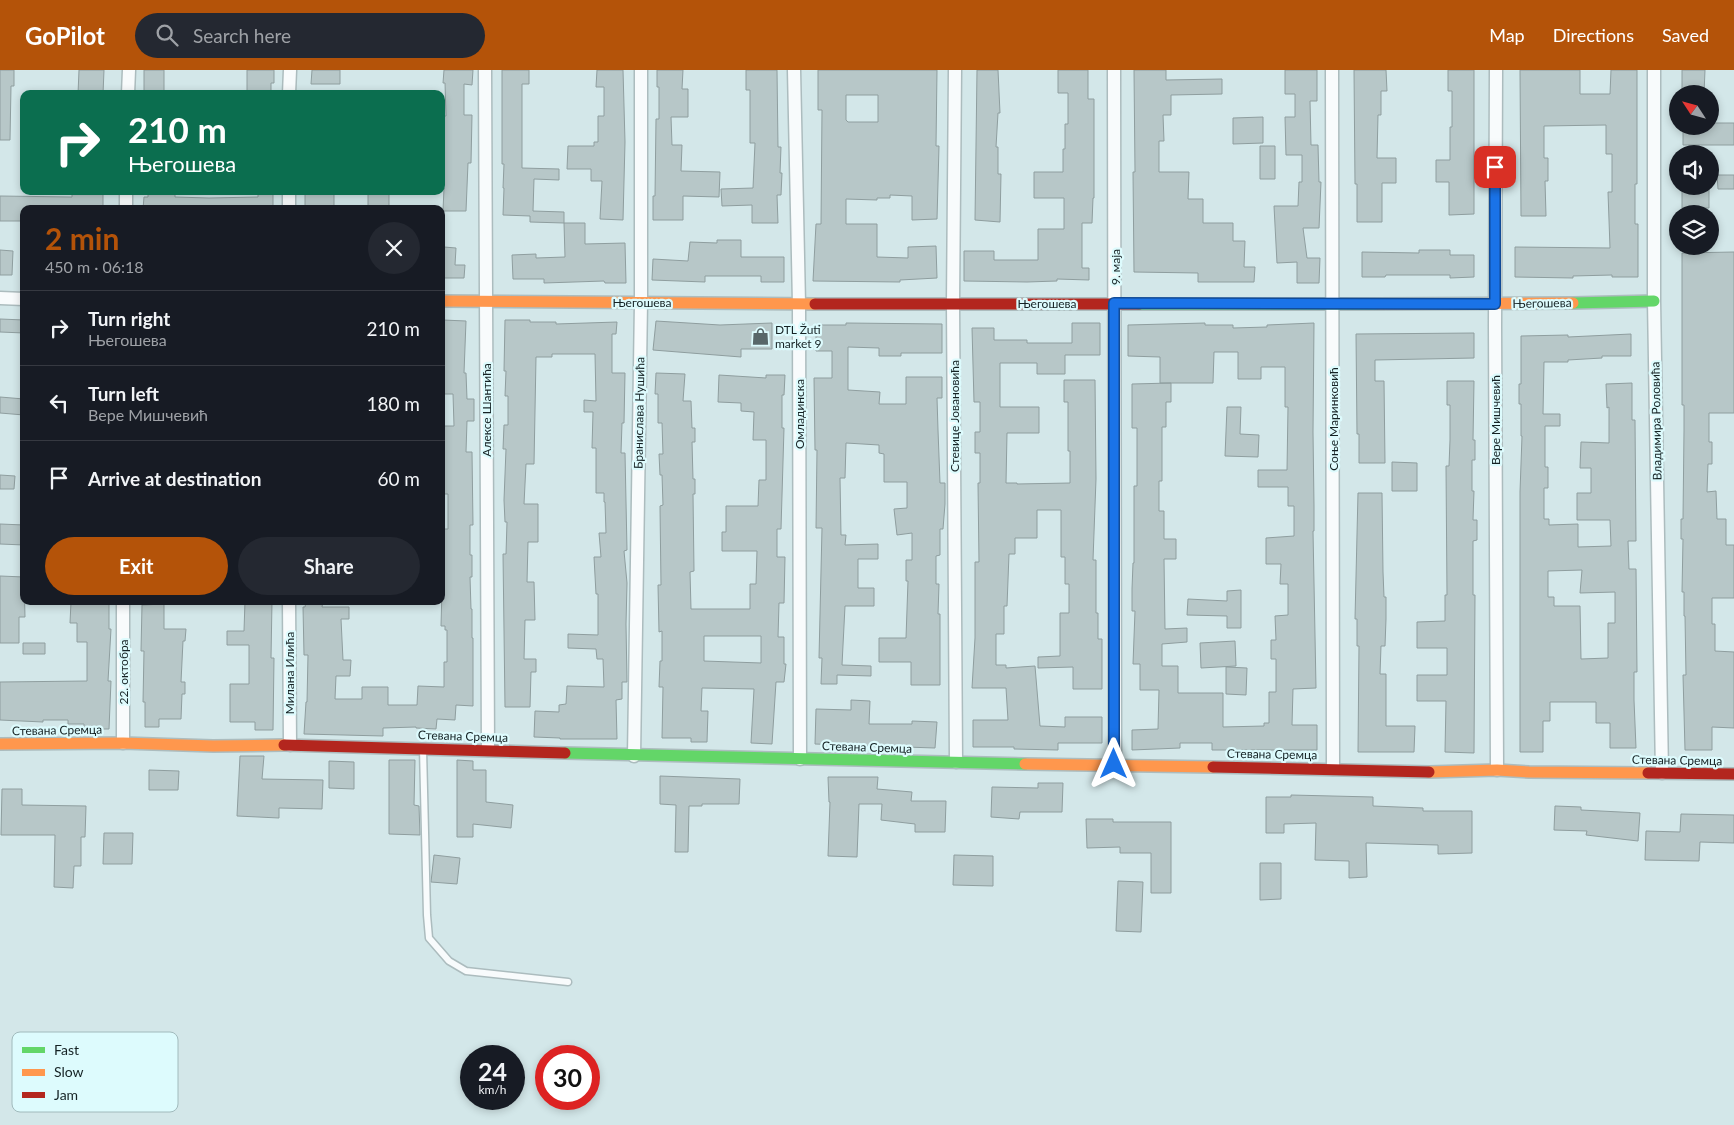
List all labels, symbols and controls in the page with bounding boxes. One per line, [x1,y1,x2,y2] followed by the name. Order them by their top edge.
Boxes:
[135,13,485,58] search box
[25,21,105,50] text: GoPilot
[153,21,181,49] icon: search
[193,24,291,47] text: Search here
[1489,24,1525,46] text: Map
[1553,24,1634,46] text: Directions
[1662,24,1709,46] text: Saved
[1669,85,1719,135] north arrow
[1669,85,1719,255] map controls
[128,108,227,150] text: 210 m
[45,110,110,175] icon: right
[1669,145,1719,195] button: sound
[1474,146,1516,188] pin
[128,150,236,177] text: Његошева
[1481,153,1509,181] icon: arrive
[1669,205,1719,255] button: layers
[45,220,119,256] text: 2 min
[368,222,420,274] button: close
[1108,249,1123,285] street label: 9. маја
[45,257,144,276] text: 450 m · 06:18
[612,295,672,310] street label: Његошева
[1512,295,1572,311] street label: Његошева
[1017,296,1077,311] street label: Његошева
[88,307,170,330] text: Turn right
[45,314,73,342] icon: right
[366,317,420,340] text: 210 m
[775,322,822,351] place label: DTL Žuti market 9
[751,326,771,346] shop icon: DTL Žuti market 9
[88,330,167,349] text: Његошева
[631,357,647,469] street label: Бранислава Нушића
[947,360,962,472] street label: Стевице Јовановића
[1647,361,1665,481] street label: Владимира Роловића
[479,363,494,457] street label: Алексе Шантића
[1326,367,1341,471] street label: Соње Маринковић
[1488,375,1503,465] street label: Вере Мишчевић
[792,379,807,449] street label: Омладинска
[88,382,159,405] text: Turn left
[45,389,73,417] icon: left
[366,392,420,415] text: 180 m
[88,405,208,424] text: Вере Мишчевић
[45,464,73,492] icon: arrive
[88,467,261,490] text: Arrive at destination
[377,467,420,490] text: 60 m
[45,537,228,595] button: Exit
[238,537,420,595] button: Share
[282,632,297,714] street label: Милана Илића
[116,639,131,705] street label: 22. октобра
[12,722,102,738] street label: Стевана Сремца
[418,727,508,745] street label: Стевана Сремца
[1087,737,1139,789] position arrow
[822,738,912,756] street label: Стевана Сремца
[1227,746,1317,762] street label: Стевана Сремца
[1632,752,1722,768] street label: Стевана Сремца
[12,1032,178,1112] legend
[54,1041,79,1058] text: Fast
[535,1045,600,1110] speed limit sign: 30
[478,1056,507,1086] text: 24
[54,1063,84,1080] text: Slow
[478,1082,507,1097] text: km/h
[54,1086,78,1103] text: Jam

